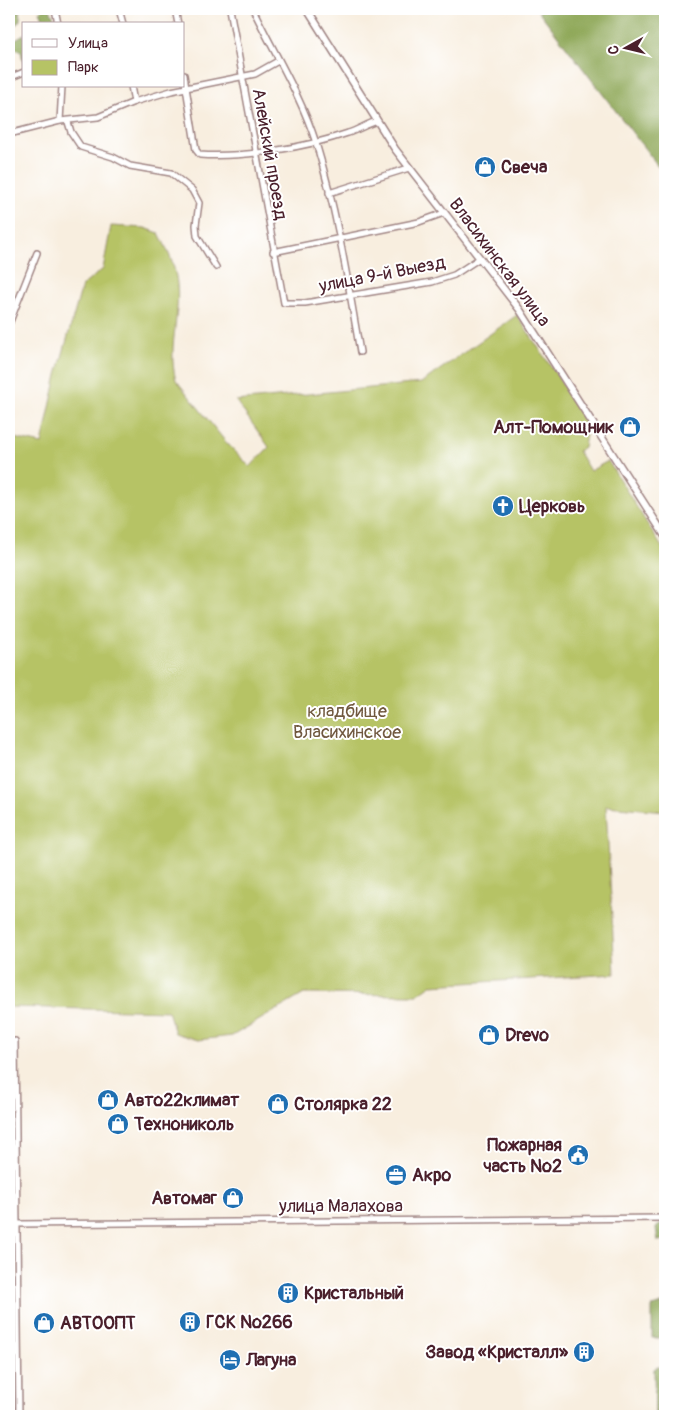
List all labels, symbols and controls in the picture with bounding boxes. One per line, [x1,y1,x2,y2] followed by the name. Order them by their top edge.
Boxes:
[22,22,185,88] legend
[602,22,652,72] north arrow
[68,34,108,53] text: Улица
[605,44,623,55] text: С
[68,58,99,77] text: Парк
[247,86,292,222] street label: Алейский проезд
[473,155,497,179] shop icon: Свеча
[501,156,548,179] place label: Свеча
[444,193,555,331] street label: Власихинская улица
[316,251,447,298] street label: улица 9-й Выезд
[618,415,642,439] shop icon: Алт-Помощник
[493,416,614,439] place label: Алт-Помощник
[491,494,515,518] church icon: Церковь
[519,495,585,518] place label: Церковь
[293,700,401,744] park label: кладбище Власихинское
[477,1023,501,1047] shop icon: Drevo
[505,1024,549,1047] place label: Drevo
[96,1088,120,1112] shop icon: Авто22климат
[124,1089,240,1112] place label: Авто22климат
[266,1092,290,1116] shop icon: Столярка 22
[294,1093,392,1116] place label: Столярка 22
[106,1112,130,1136] shop icon: Технониколь
[133,1113,234,1136] place label: Технониколь
[483,1134,562,1178] place label: Пожарная часть №2
[566,1143,590,1167] public building icon: Пожарная часть №2
[384,1163,408,1187] office icon: Акро
[412,1164,451,1187] place label: Акро
[221,1186,245,1210] shop icon: Автомаг
[151,1187,218,1210] place label: Автомаг
[278,1195,403,1218] street label: улица Малахова
[276,1281,300,1305] building icon: Кристальный
[304,1282,404,1305] place label: Кристальный
[178,1310,202,1334] building icon: ГСК №266
[32,1311,56,1335] shop icon: АВТООПТ
[206,1311,293,1334] place label: ГСК №266
[60,1312,136,1335] place label: АВТООПТ
[572,1340,596,1364] building icon: Завод «Кристалл»
[426,1341,569,1364] place label: Завод «Кристалл»
[218,1348,242,1372] hotel icon: Лагуна
[245,1349,297,1372] place label: Лагуна

